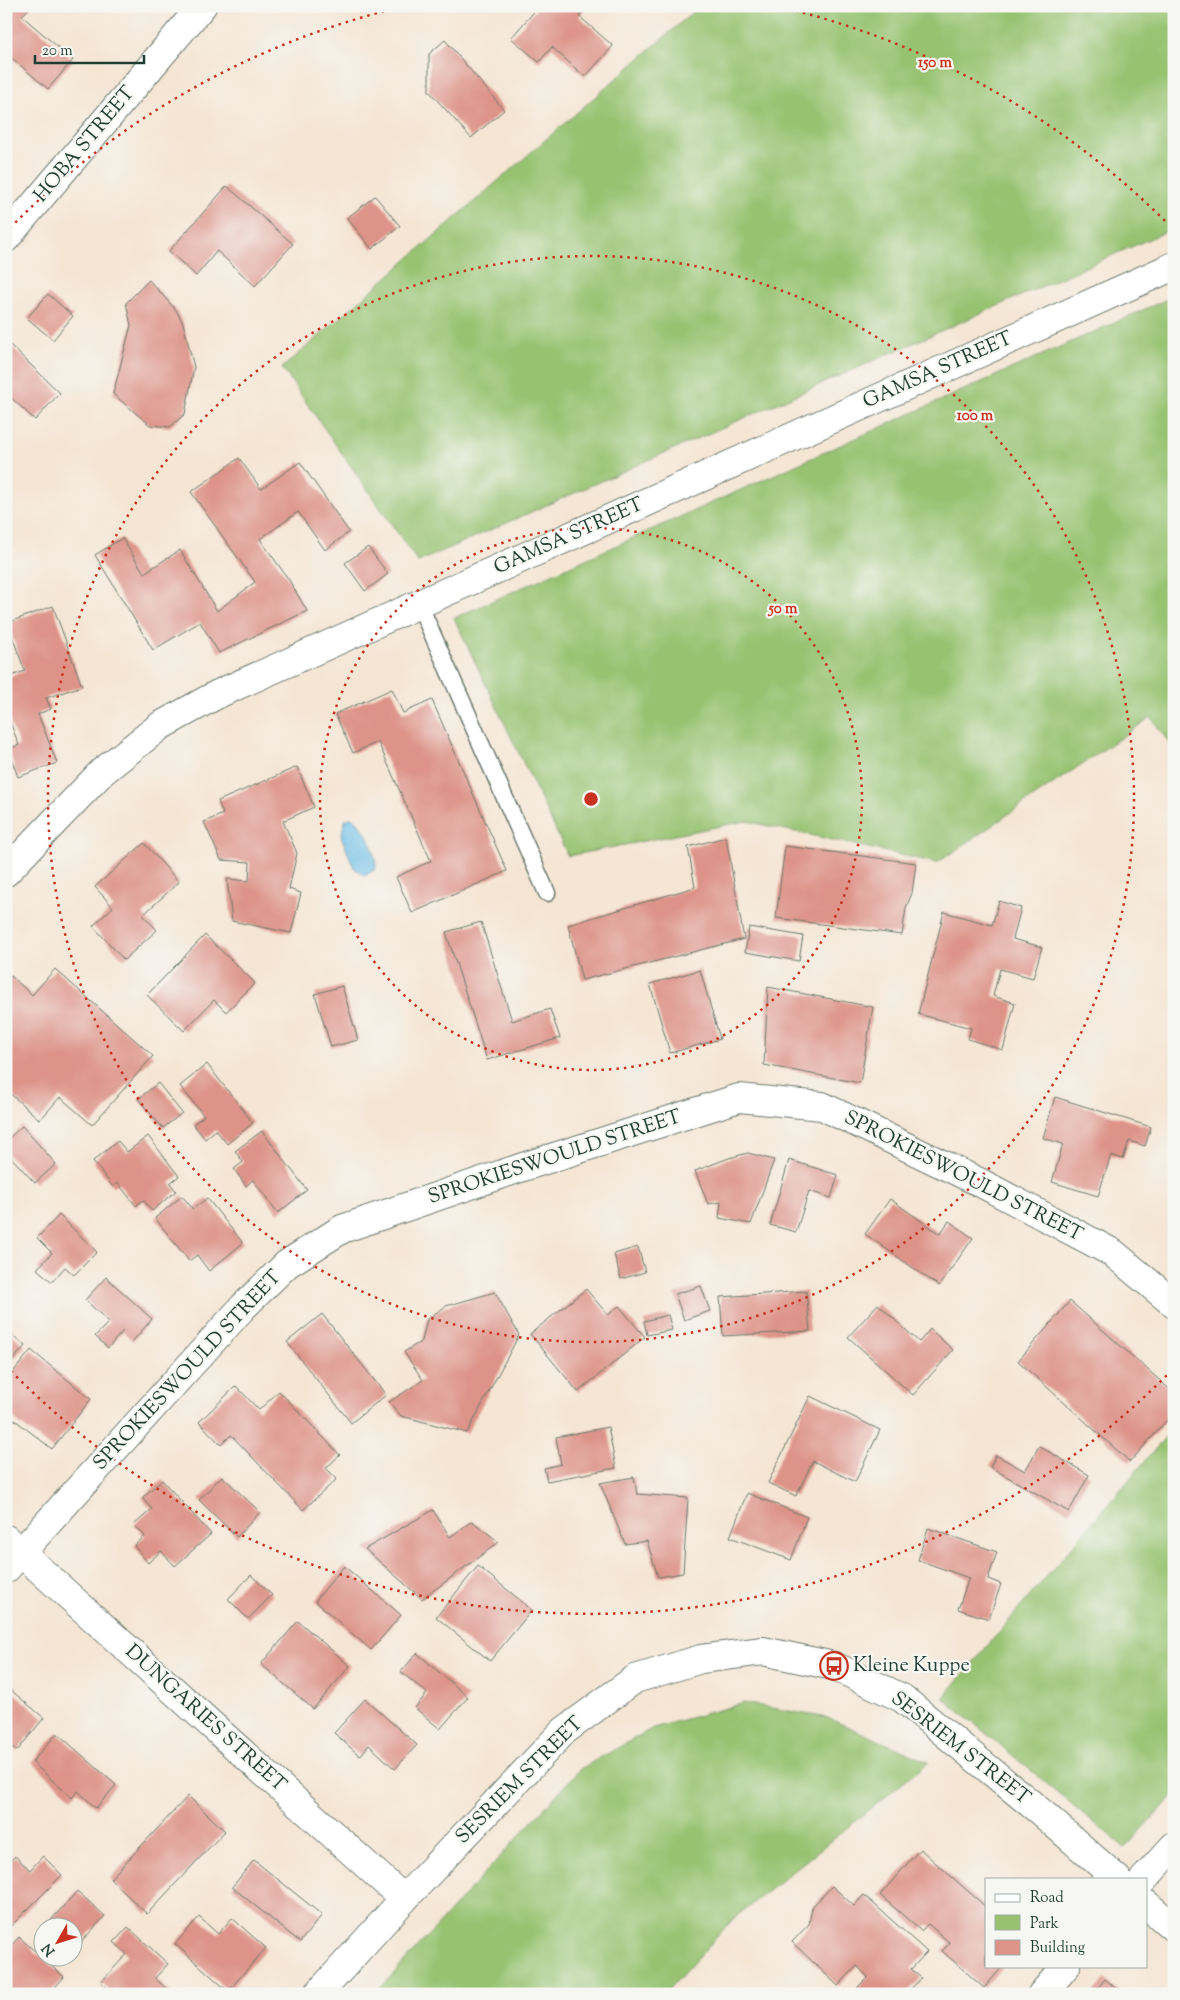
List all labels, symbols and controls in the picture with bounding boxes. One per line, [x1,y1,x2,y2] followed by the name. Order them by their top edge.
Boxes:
[35,32,144,64] scale bar
[42,41,73,62] text: 20 m
[918,53,952,74] text: 150 m
[28,81,142,209] street label: HOBA STREET
[859,325,1017,417] street label: GAMSA STREET
[957,406,994,427] text: 100 m
[490,491,648,583] street label: GAMSA STREET
[768,599,798,620] text: 50 m
[582,790,600,808] centre of rings
[425,1103,685,1213] street label: SPROKIESWOULD STREET
[839,1104,1087,1250] street label: SPROKIESWOULD STREET
[87,1264,289,1478] street label: SPROKIESWOULD STREET
[118,1638,292,1800] street label: DUNGARIES STREET
[819,1651,849,1681] bus stop icon: Kleine Kuppe
[853,1652,970,1681] place label: Kleine Kuppe
[884,1685,1036,1813] street label: SESRIEM STREET
[450,1711,590,1851] street label: SESRIEM STREET
[985,1878,1148,1968] legend
[1030,1888,1064,1909] text: Road
[1030,1914,1059,1935] text: Park
[32,1918,82,1968] north arrow
[38,1938,61,1960] text: N
[1030,1938,1085,1959] text: Building

